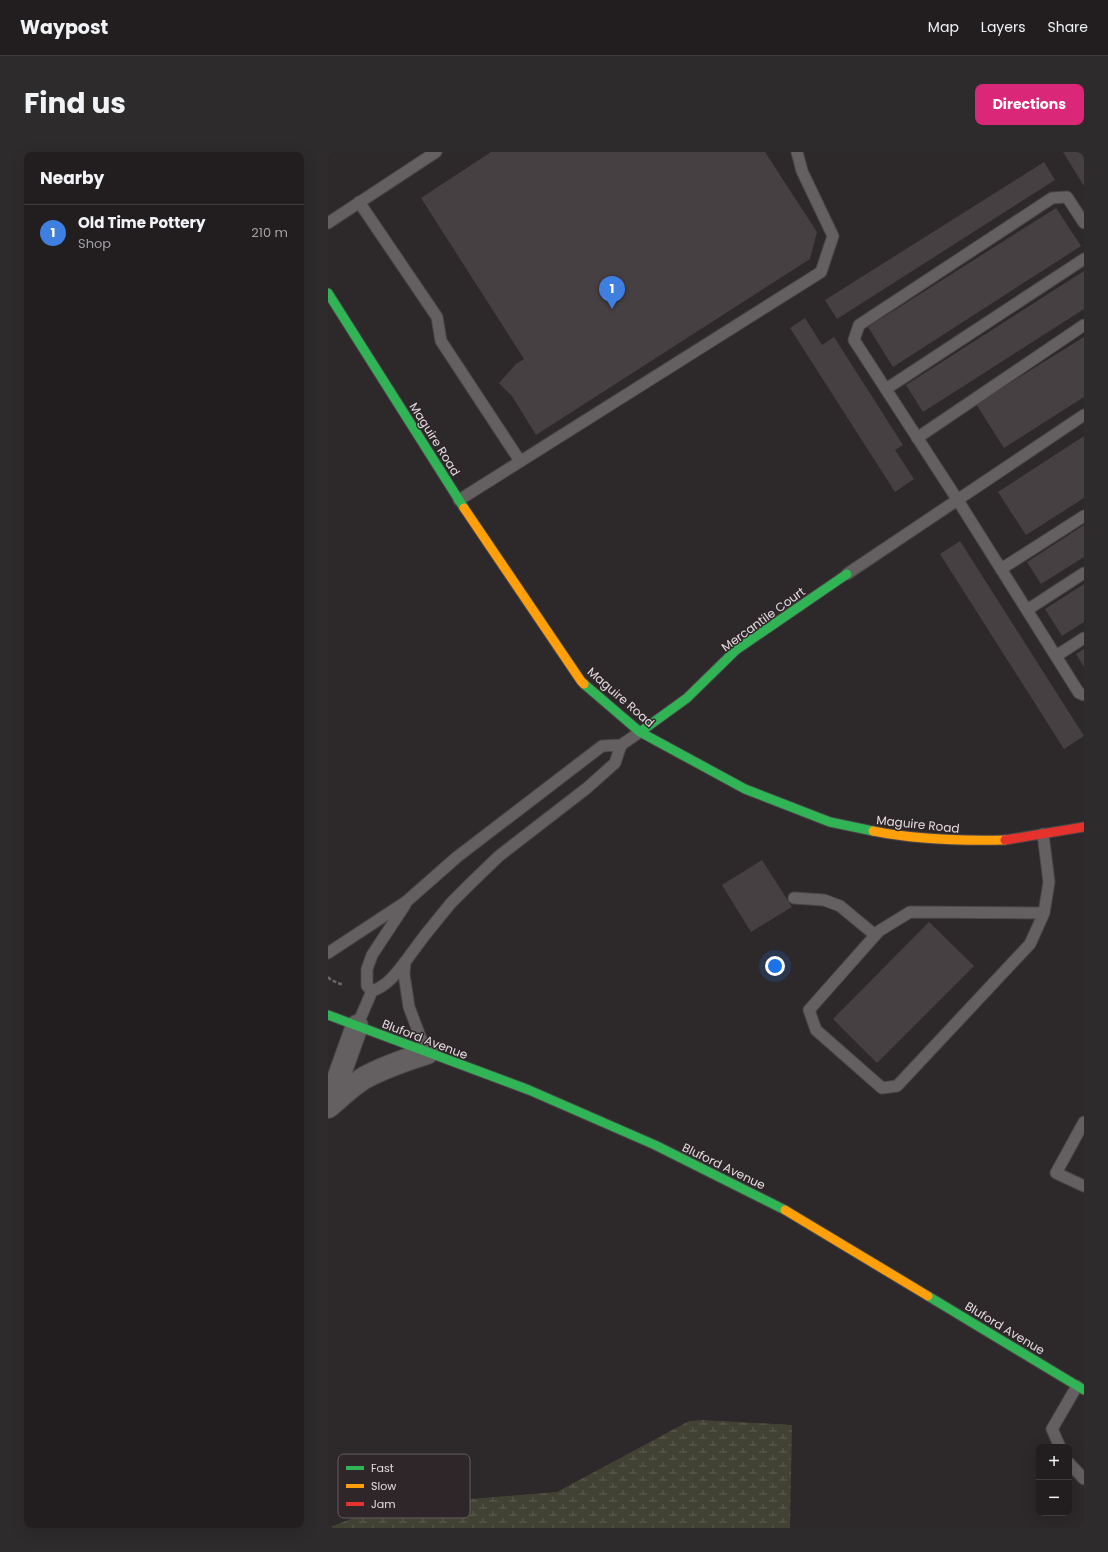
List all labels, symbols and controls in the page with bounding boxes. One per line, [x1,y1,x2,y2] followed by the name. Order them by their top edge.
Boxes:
[20,14,108,41] text: Waypost
[928,17,959,37] text: Map
[981,17,1025,37] text: Layers
[1047,17,1088,37] text: Share
[24,84,126,123] text: Find us
[975,84,1084,125] button: Directions
[40,166,104,190] text: Nearby
[78,212,205,233] text: Old Time Pottery
[51,223,55,242] text: 1
[251,223,288,242] text: 210 m
[78,234,111,253] text: Shop
[599,276,625,309] pin: 1
[406,399,464,479] street label: Maguire Road
[718,583,808,655] street label: Mercantile Court
[584,663,658,731] street label: Maguire Road
[876,811,960,837] street label: Maguire Road
[765,956,785,976] your location
[380,1015,470,1063] street label: Bluford Avenue
[680,1139,768,1193] street label: Bluford Avenue
[962,1297,1048,1359] street label: Bluford Avenue
[1036,1444,1072,1516] map controls
[1036,1444,1072,1480] button: +
[338,1454,470,1518] legend
[371,1460,394,1476] text: Fast
[371,1478,396,1494] text: Slow
[1036,1480,1072,1516] button: −
[371,1496,396,1512] text: Jam

